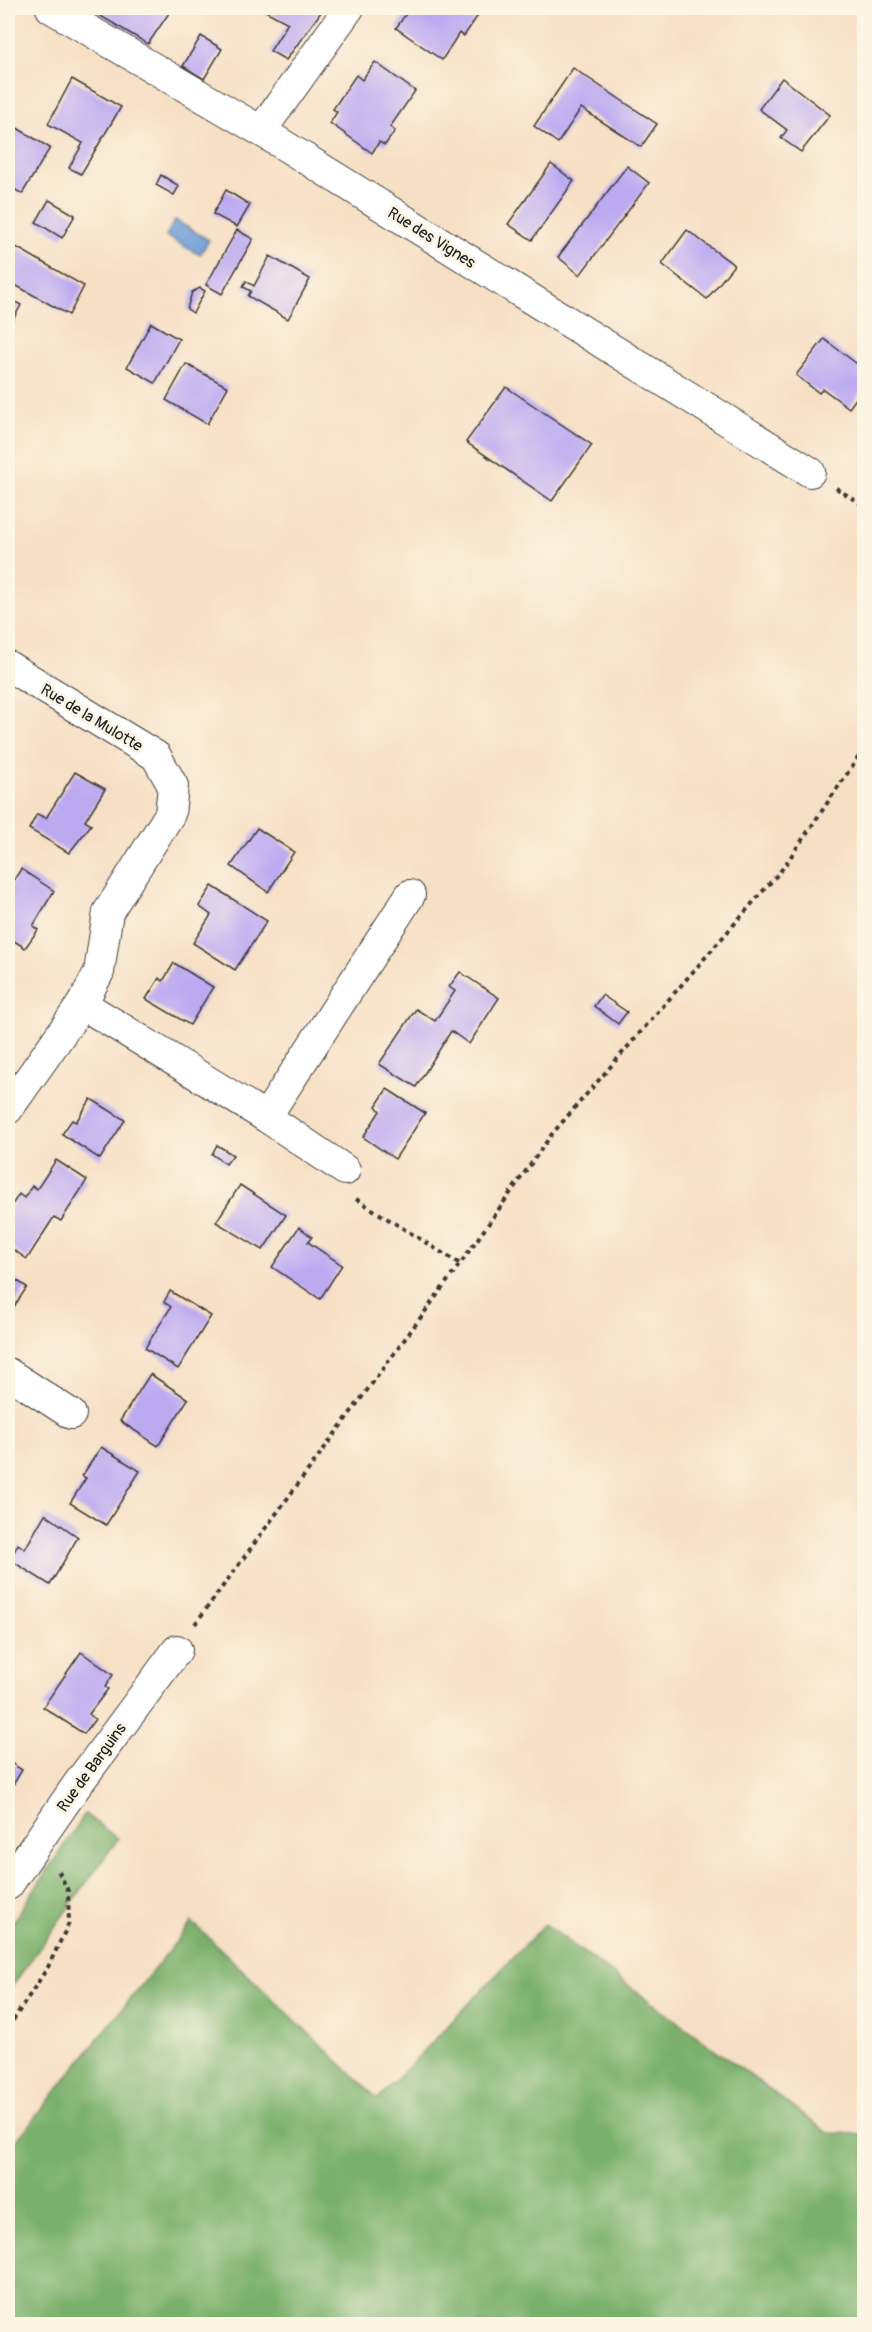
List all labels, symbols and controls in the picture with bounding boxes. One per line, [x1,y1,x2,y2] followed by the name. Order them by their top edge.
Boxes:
[384,203,479,273] street label: Rue des Vignes
[37,680,146,756] street label: Rue de la Mulotte
[53,1719,131,1816] street label: Rue de Barguins

